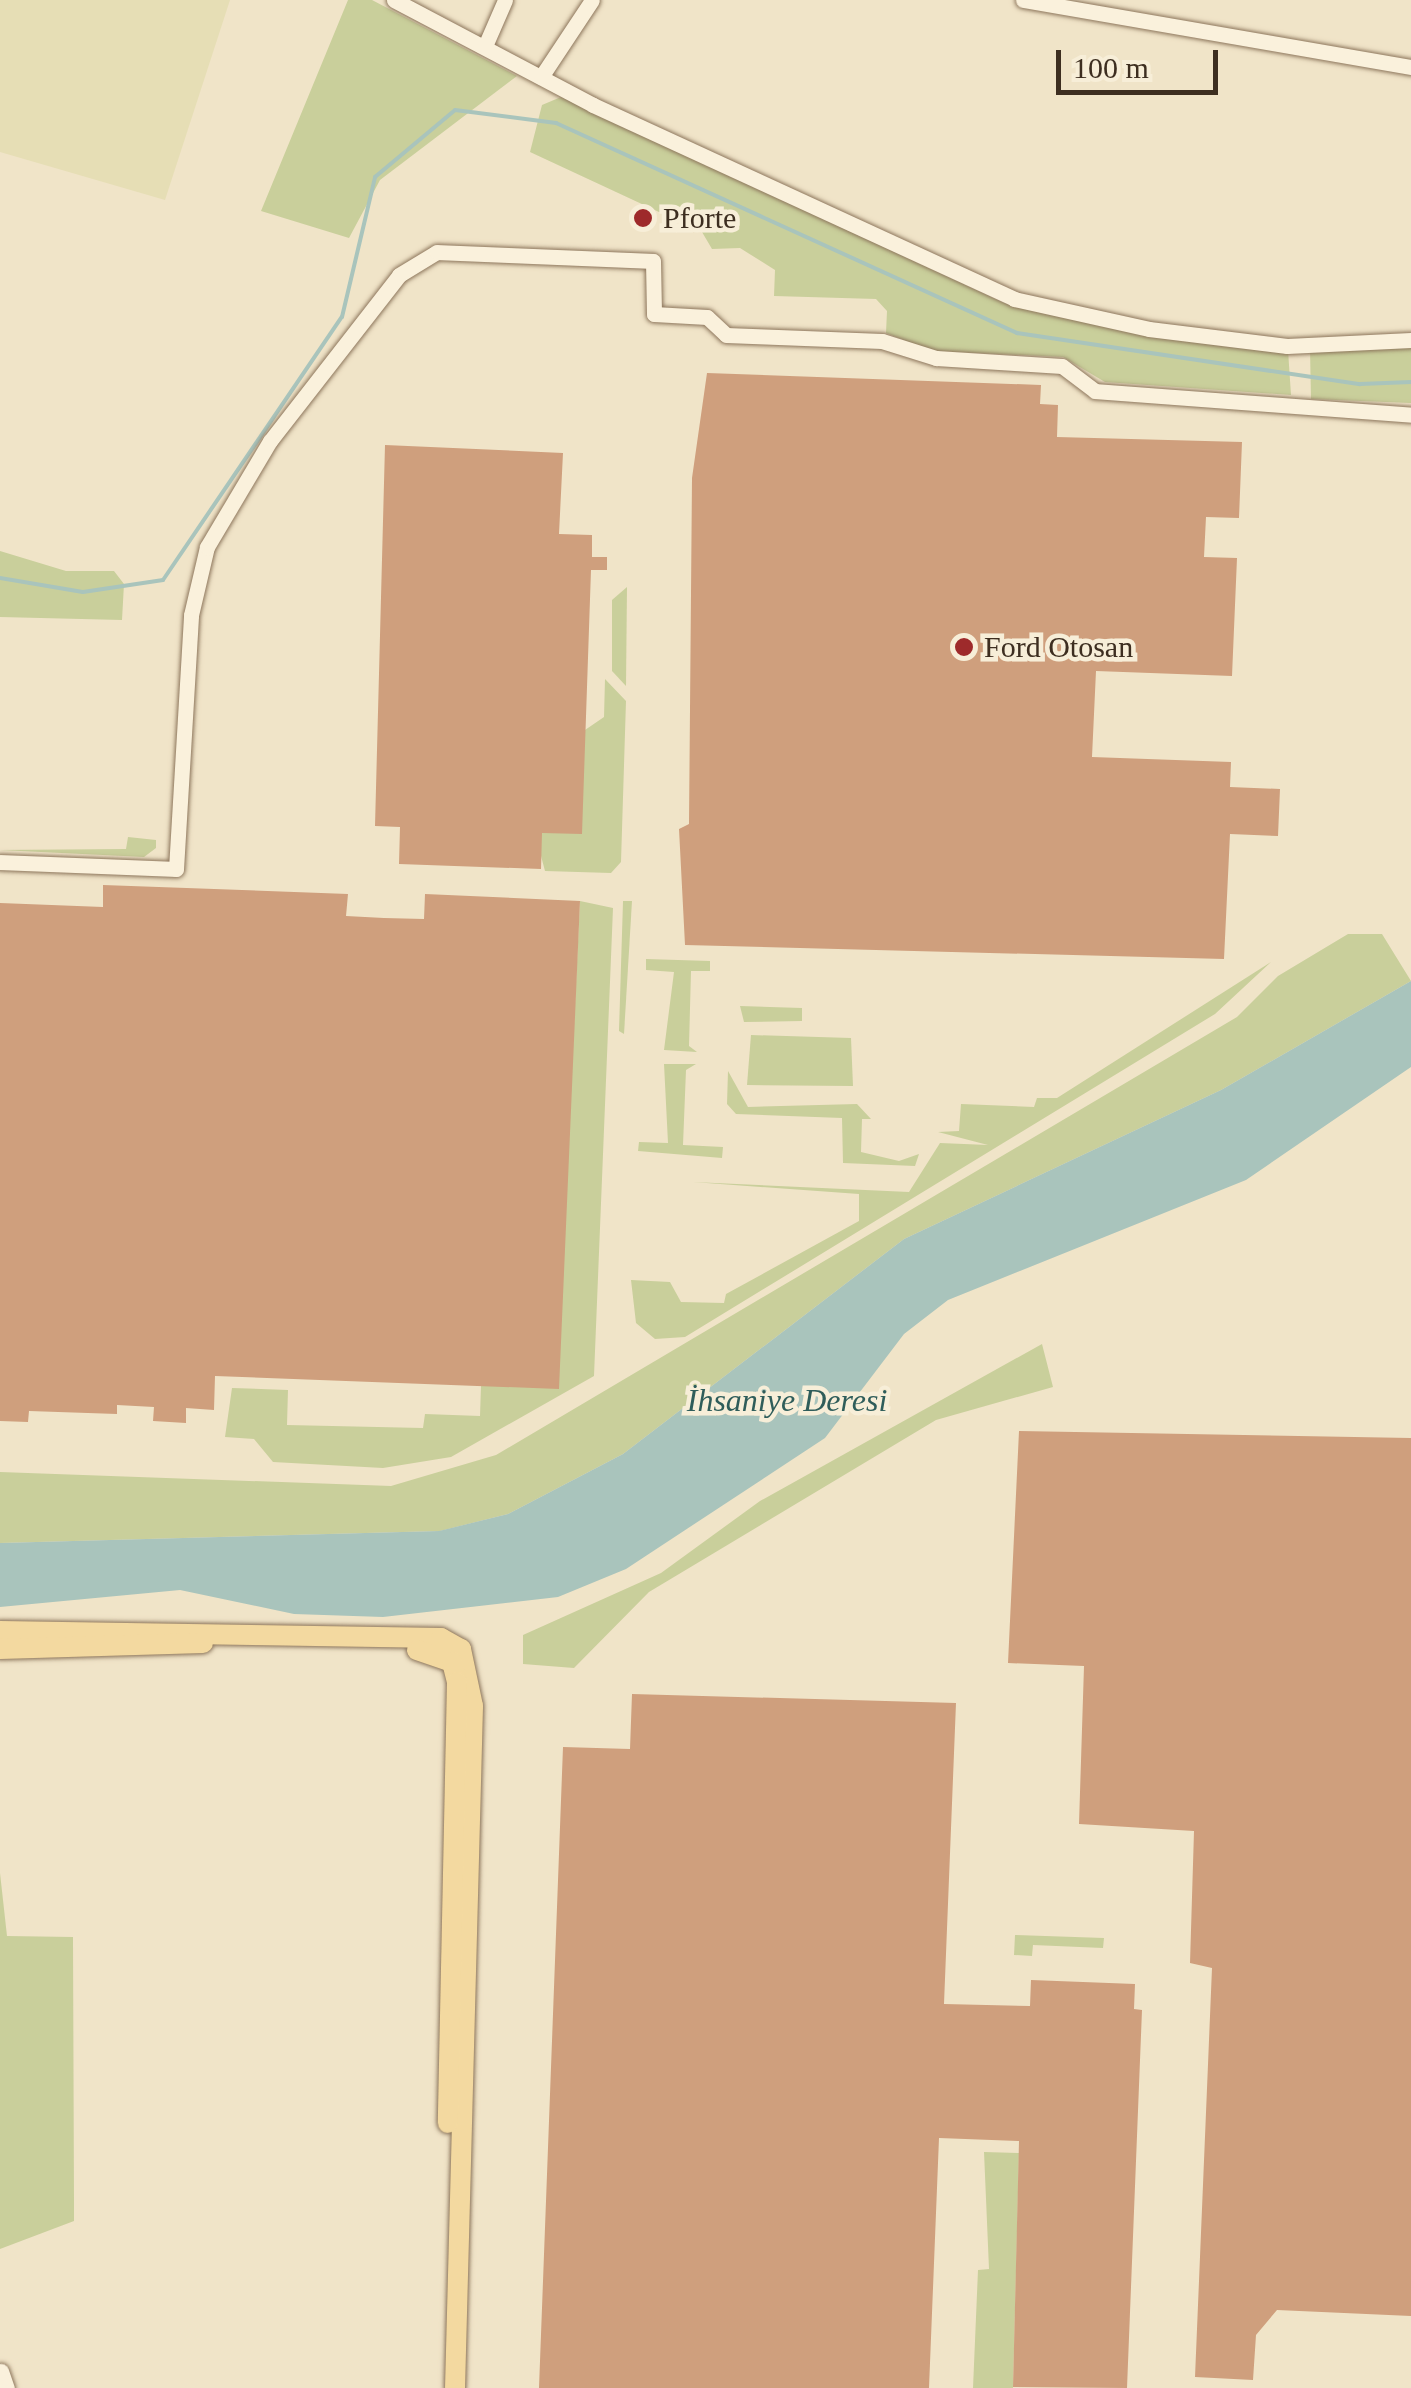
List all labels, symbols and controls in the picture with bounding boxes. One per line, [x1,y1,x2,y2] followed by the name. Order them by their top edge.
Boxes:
[1061,30,1224,92] scale bar
[1073,51,1149,84] text: 100 m
[663,200,736,236] place label: Pforte
[632,207,654,229] marker: Pforte
[984,629,1133,665] place label: Ford Otosan
[953,636,975,658] marker: Ford Otosan
[687,1381,887,1419] water label: İhsaniye Deresi

